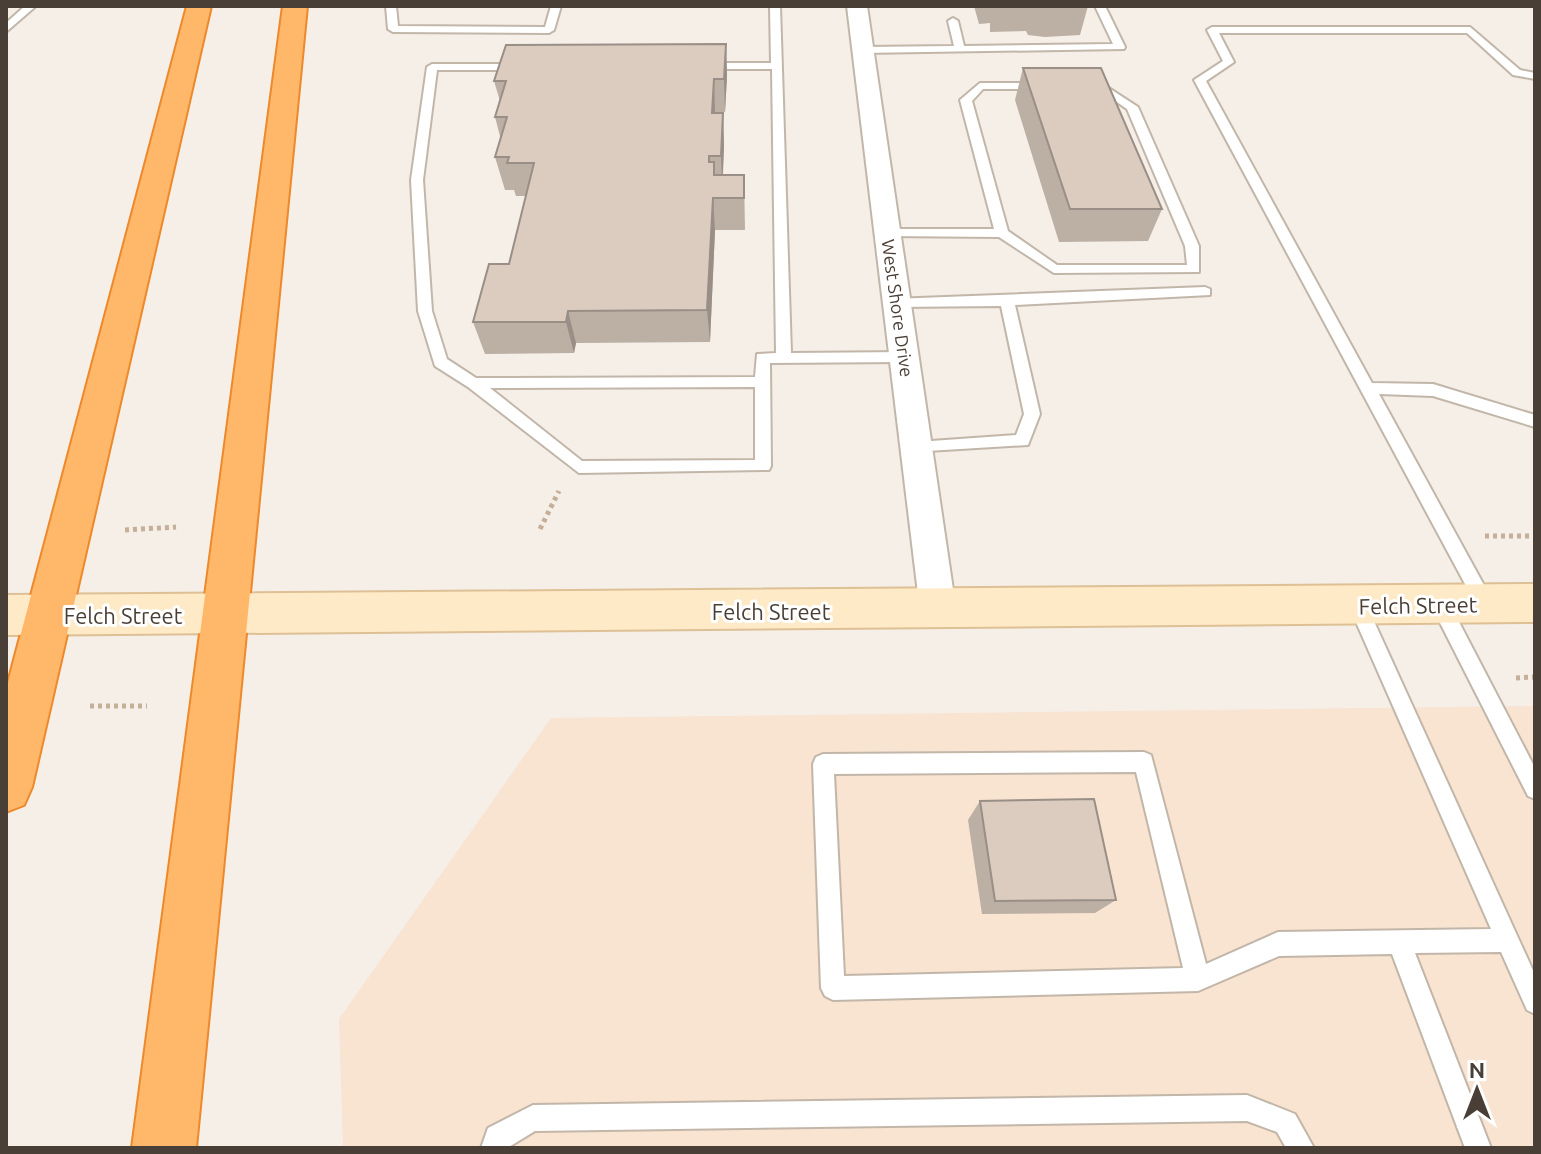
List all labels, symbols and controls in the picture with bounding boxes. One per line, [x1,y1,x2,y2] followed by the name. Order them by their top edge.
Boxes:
[878,238,918,378] street label: West Shore Drive
[1358,591,1478,619] street label: Felch Street
[712,599,831,624] street label: Felch Street
[64,603,183,628] street label: Felch Street
[1437,1050,1517,1130] north arrow
[1469,1057,1485,1082] text: N

